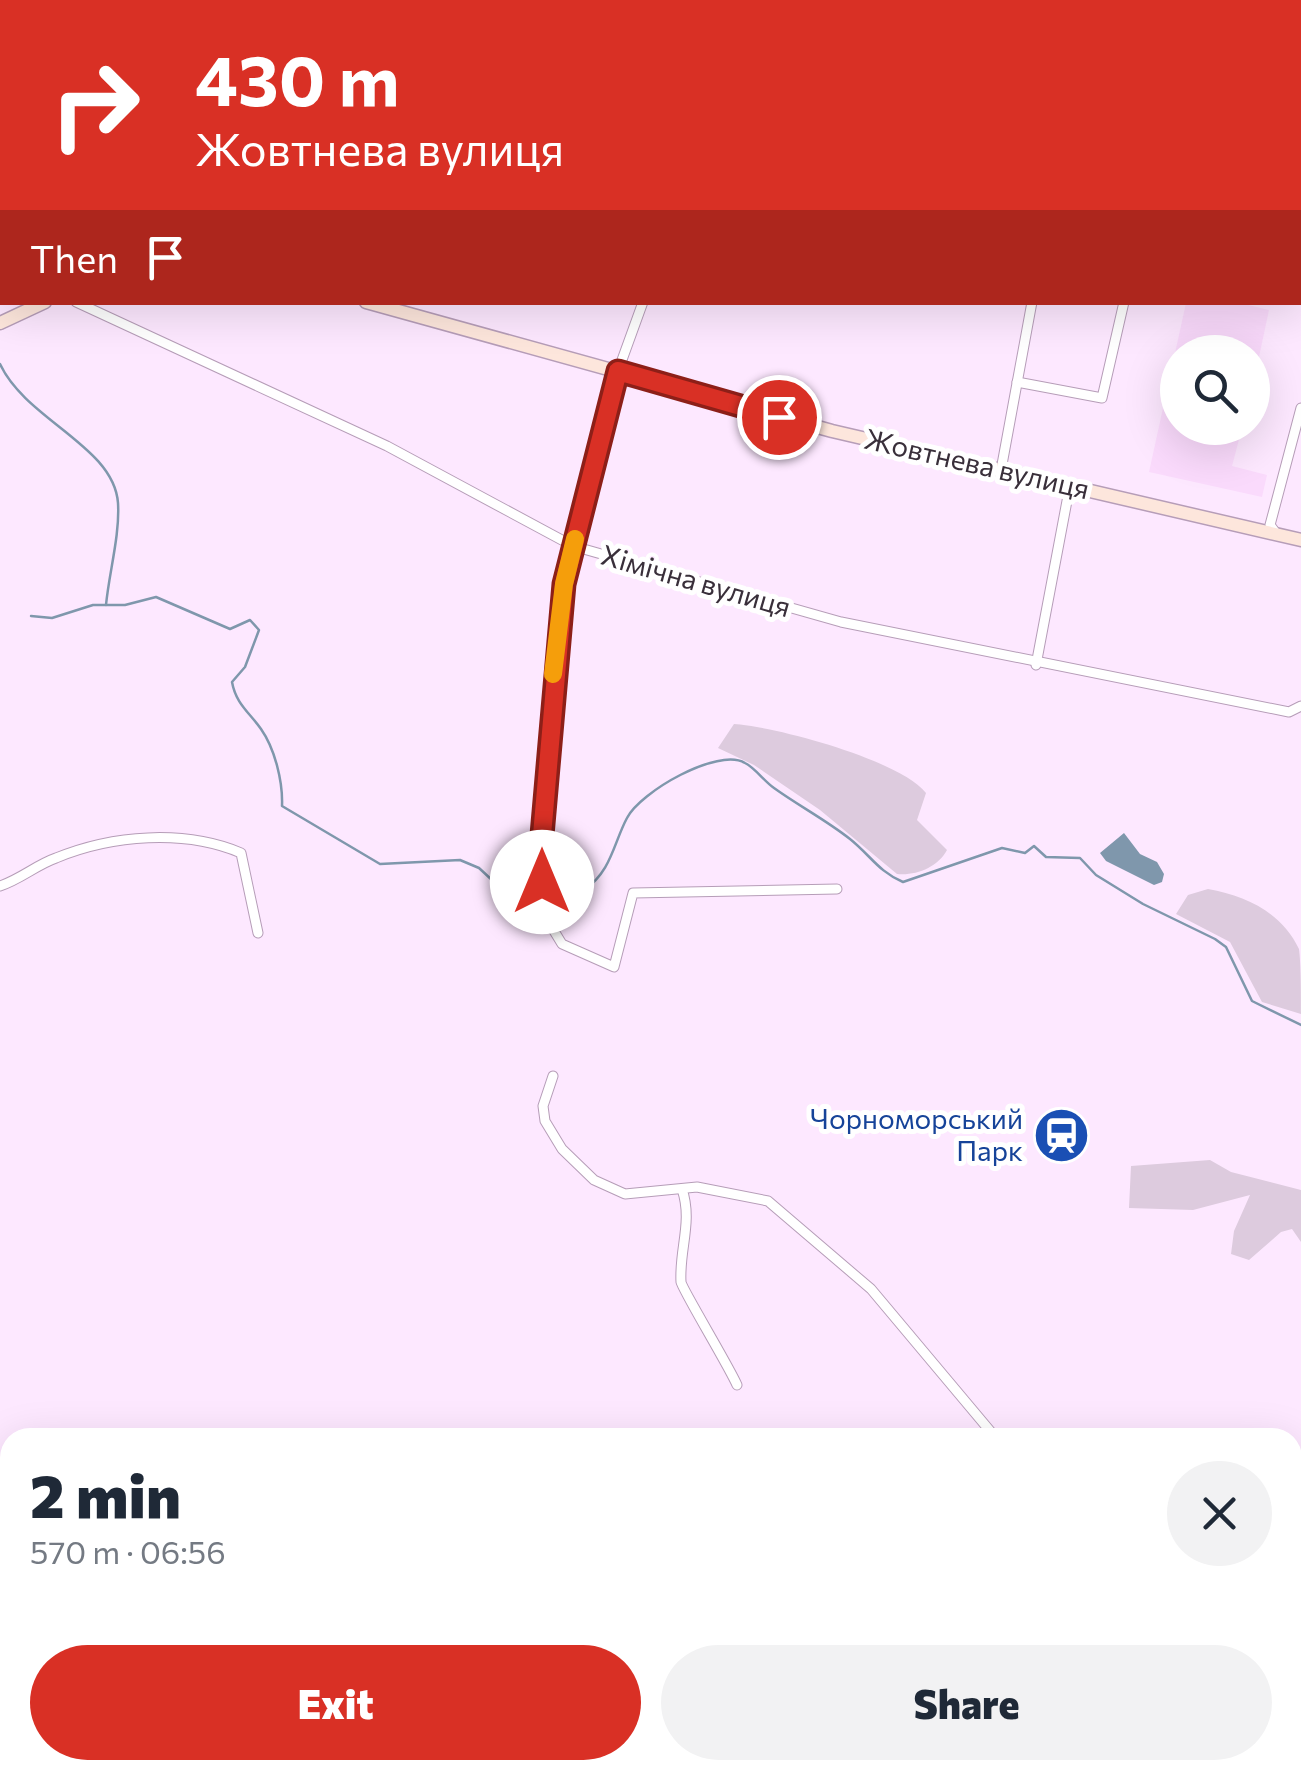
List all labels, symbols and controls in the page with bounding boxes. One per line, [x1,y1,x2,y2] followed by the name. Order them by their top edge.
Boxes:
[195,35,400,120] text: 430 m
[30,40,160,170] icon: right
[195,120,564,175] text: Жовтнева вулиця
[138,230,193,285] icon: arrive
[30,234,118,281] text: Then
[1160,335,1270,445] map controls
[1160,335,1270,445] button: search
[737,375,822,460] pin
[752,390,807,445] icon: arrive
[862,421,1093,505] street label: Жовтнева вулиця
[598,537,795,623] street label: Хімічна вулиця
[490,830,594,934] position arrow
[810,1101,1023,1167] place label: Чорноморський Парк
[1032,1105,1092,1165] station icon: Чорноморський Парк
[30,1457,181,1530] text: 2 min
[1167,1461,1272,1566] button: close
[30,1531,226,1571] text: 570 m · 06:56
[30,1645,641,1760] button: Exit
[661,1645,1272,1760] button: Share

